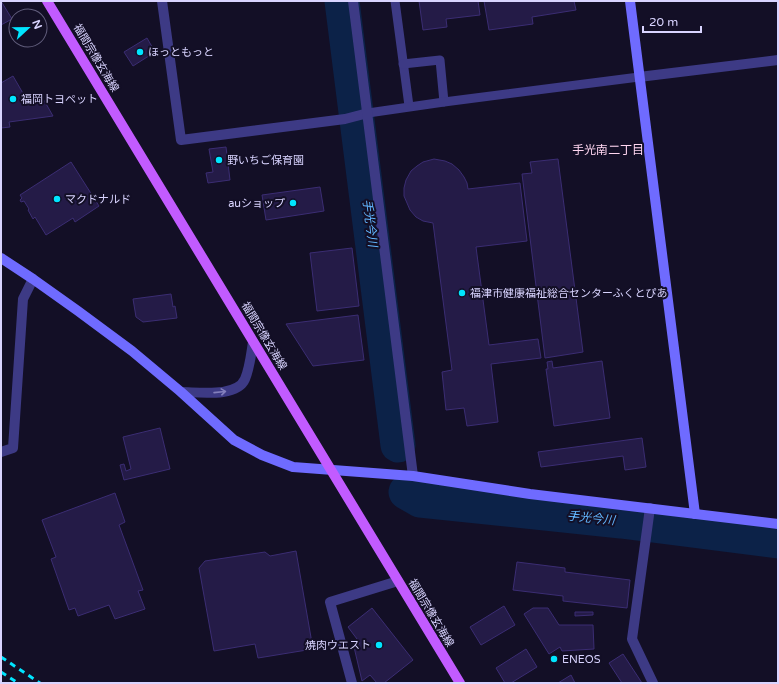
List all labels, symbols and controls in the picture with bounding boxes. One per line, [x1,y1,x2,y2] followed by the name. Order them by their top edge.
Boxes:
[8,8,48,48] north arrow
[643,8,701,34] scale bar
[649,15,678,29] text: 20 m
[29,18,44,31] text: N
[71,22,121,94] street label: 福間宗像玄海線
[148,46,214,59] place label: ほっともっと
[135,47,145,57] marker: ほっともっと
[21,93,98,106] place label: 福岡トヨペット
[8,94,18,104] marker: 福岡トヨペット
[572,143,644,157] district label: 手光南二丁目
[227,154,304,167] place label: 野いちご保育園
[214,155,224,165] marker: 野いちご保育園
[65,193,131,206] place label: マクドナルド
[52,194,62,204] marker: マクドナルド
[228,197,285,210] place label: auショップ
[288,198,298,208] marker: auショップ
[360,198,380,250] water label: 手光今川
[470,287,668,300] place label: 福津市健康福祉総合センターふくとぴあ
[457,288,467,298] marker: 福津市健康福祉総合センターふくとぴあ
[239,300,289,372] street label: 福間宗像玄海線
[213,388,226,396] one-way arrow
[566,509,618,528] water label: 手光今川
[406,577,456,649] street label: 福間宗像玄海線
[305,639,371,652] place label: 焼肉ウエスト
[374,640,384,650] marker: 焼肉ウエスト
[562,653,601,666] place label: ENEOS
[549,654,559,664] marker: ENEOS

